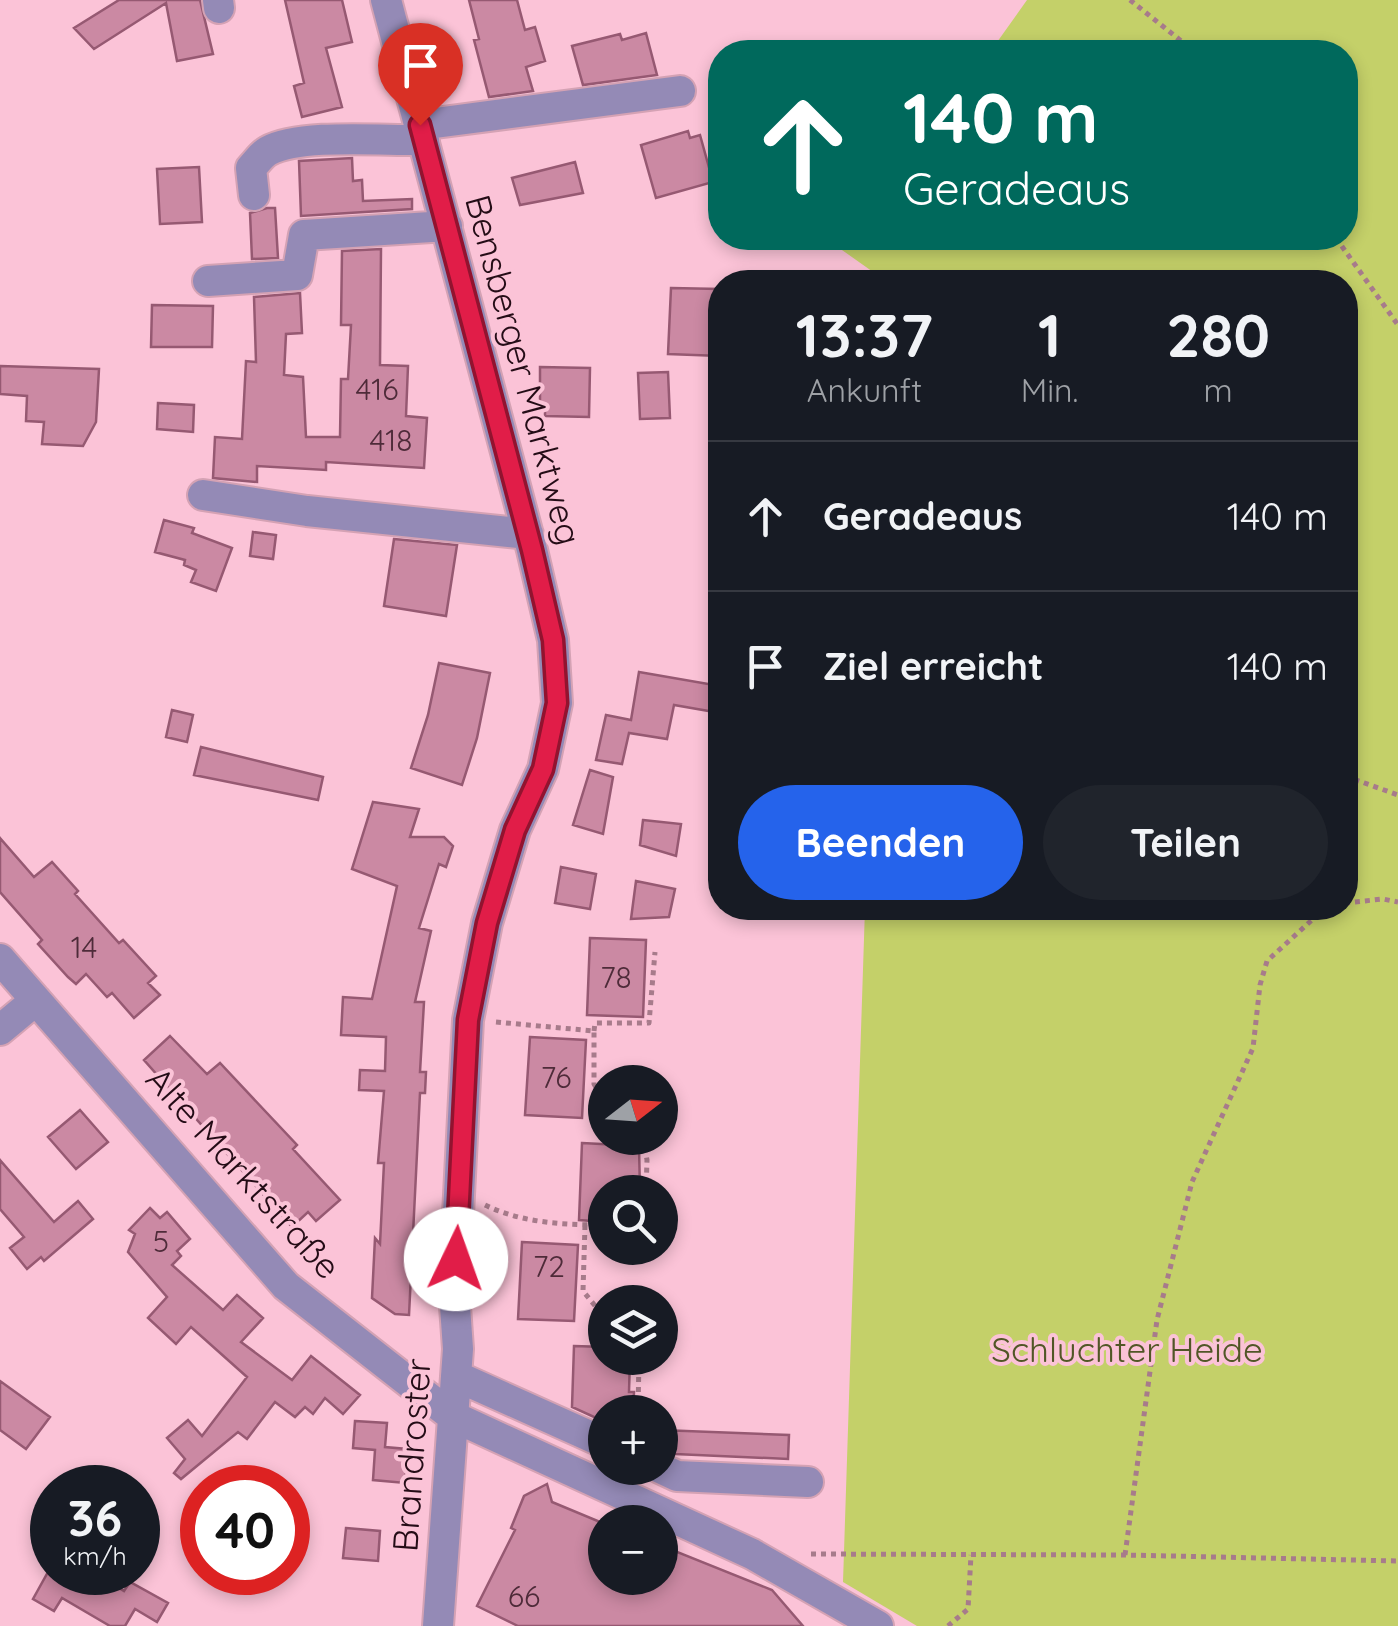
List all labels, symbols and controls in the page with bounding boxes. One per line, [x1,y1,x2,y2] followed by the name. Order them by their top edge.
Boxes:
[378,23,463,126] pin
[393,38,448,93] icon: arrive
[903,73,1099,161] text: 140 m
[738,80,868,210] icon: ahead
[903,160,1130,216] text: Geradeaus
[456,190,592,550] street label: Bensberger Marktweg
[796,297,933,372] text: 13:37
[1038,297,1061,372] text: 1
[1166,297,1270,372] text: 280
[356,370,398,408] house number: 416
[807,370,922,410] text: Ankunft
[1021,370,1078,410] text: Min.
[1204,370,1233,410] text: m
[370,421,412,459] house number: 418
[738,489,793,544] icon: ahead
[823,492,1022,540] text: Geradeaus
[1227,492,1328,540] text: 140 m
[738,639,793,694] icon: arrive
[823,642,1043,690] text: Ziel erreicht
[1227,642,1328,690] text: 140 m
[738,785,1023,900] button: Beenden
[1043,785,1328,900] button: Teilen
[71,928,97,966] house number: 14
[600,958,632,996] house number: 78
[137,1057,350,1287] street label: Alte Marktstraße
[541,1058,571,1096] house number: 76
[588,1065,678,1155] north arrow
[588,1065,678,1595] map controls
[588,1175,678,1265] button: search
[404,1207,508,1311] position arrow
[153,1222,169,1260] house number: 5
[533,1247,565,1285] house number: 72
[588,1285,678,1375] button: layers
[991,1327,1263,1371] park label: Schluchter Heide
[382,1357,440,1553] street label: Brandroster
[588,1395,678,1485] button: +
[180,1465,310,1595] speed limit sign: 40
[68,1486,122,1549] text: 36
[588,1505,678,1595] button: −
[63,1540,127,1571] text: km/h
[508,1577,540,1615] house number: 66

